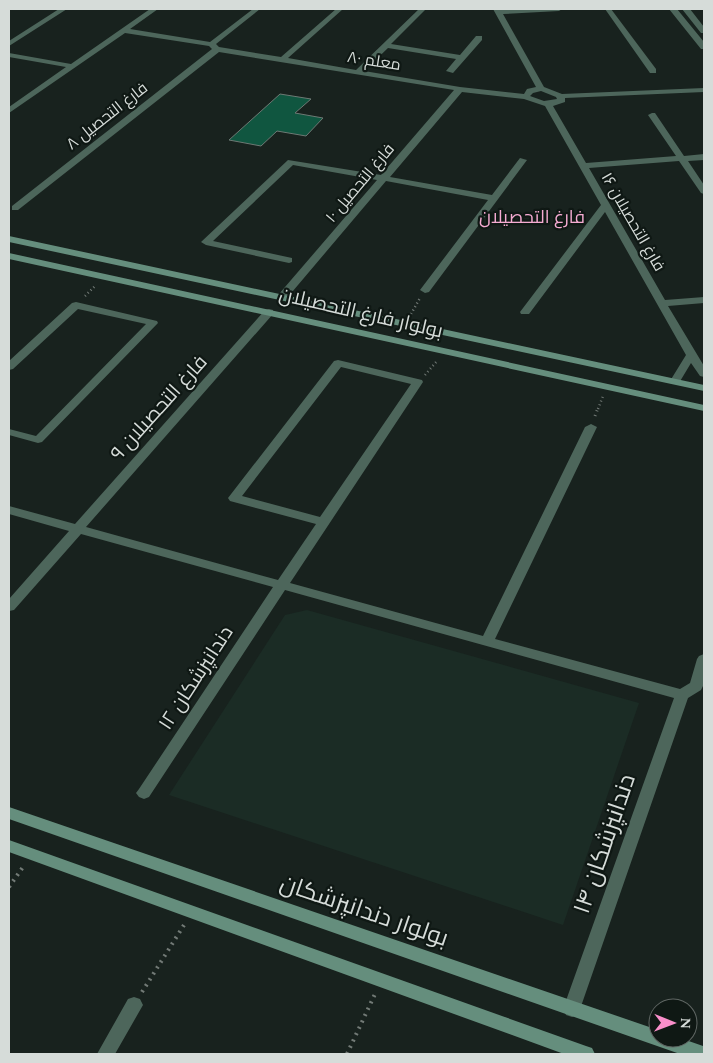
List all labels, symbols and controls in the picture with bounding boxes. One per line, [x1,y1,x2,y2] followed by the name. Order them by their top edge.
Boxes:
[346,45,402,77] street label: معلم ۸۰
[61,76,153,156] street label: فارغ التحصیل ۸
[320,138,400,228] street label: فارغ التحصیل ۱۰
[595,168,671,276] street label: فارغ التحصیلان ۱۶
[479,204,585,231] district label: فارغ التحصیلان
[276,280,446,346] street label: بولوار فارغ التحصیلان
[103,348,215,468] street label: فارغ التحصیلان ۹
[151,620,241,736] street label: دندانپزشکان ۱۲
[564,769,646,919] street label: دندانپزشکان ۱۴
[275,865,453,957] street label: بولوار دندانپزشکان
[648,998,698,1048] north arrow
[675,1017,696,1029] text: N

